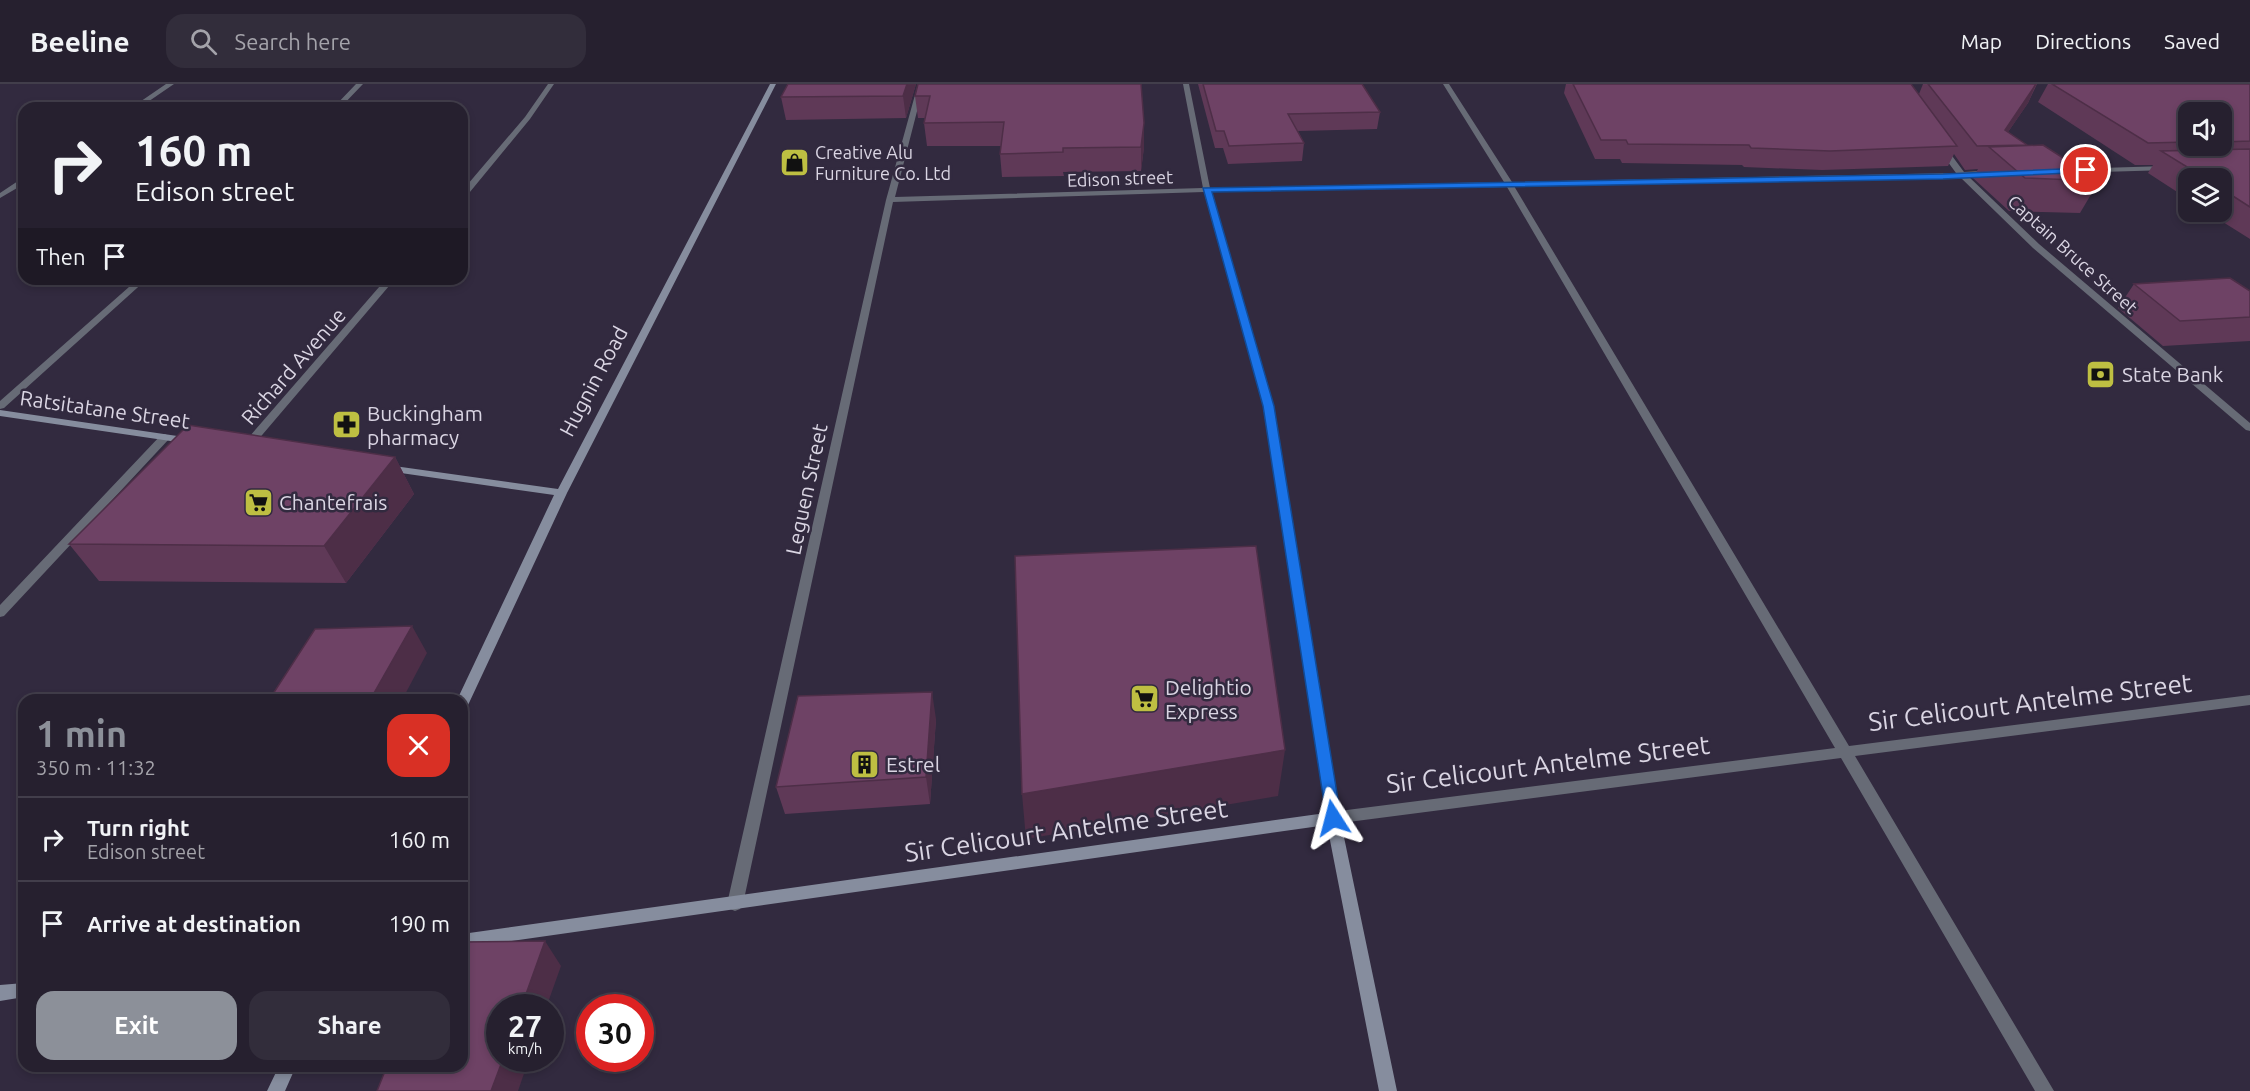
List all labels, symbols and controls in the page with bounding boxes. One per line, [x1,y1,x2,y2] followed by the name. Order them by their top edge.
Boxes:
[166,14,586,68] search box
[187,25,220,58] icon: search
[30,26,130,57] text: Beeline
[235,29,351,54] text: Search here
[1961,29,2002,53] text: Map
[2035,29,2131,53] text: Directions
[2164,29,2220,53] text: Saved
[2178,102,2232,222] map controls
[2178,102,2232,156] button: sound
[36,126,114,204] icon: right
[135,127,252,174] text: 160 m
[815,142,951,183] place label: Creative Alu Furniture Co. Ltd
[2060,144,2111,195] pin
[778,146,810,178] shop icon: Creative Alu Furniture Co. Ltd
[2069,153,2102,186] icon: arrive
[1067,166,1173,190] street label: Edison street
[2178,168,2232,222] button: layers
[135,176,294,206] text: Edison street
[2004,191,2142,317] street label: Captain Bruce Street
[98,240,131,273] icon: arrive
[36,244,86,269] text: Then
[236,303,350,429] street label: Richard Avenue
[554,322,632,440] street label: Hugnin Road
[2085,358,2117,390] bank icon: State Bank
[2122,362,2224,386] place label: State Bank
[18,385,192,433] street label: Ratsitatane Street
[367,401,483,449] place label: Buckingham pharmacy
[330,409,362,441] pharmacy icon: Buckingham pharmacy
[780,421,832,557] street label: Leguen Street
[242,486,274,518] supermarket icon: Chantefrais
[279,490,387,514] place label: Chantefrais
[1867,668,2193,736] street label: Sir Celicourt Antelme Street
[1165,675,1252,723] place label: Delightio Express
[1128,683,1160,715] supermarket icon: Delightio Express
[36,713,127,754] text: 1 min
[387,714,450,777] button: close
[1385,730,1711,798] street label: Sir Celicourt Antelme Street
[849,748,881,780] building icon: Estrel
[886,752,940,776] place label: Estrel
[36,756,156,779] text: 350 m · 11:32
[1301,786,1365,850] position arrow
[903,793,1229,867] street label: Sir Celicourt Antelme Street
[87,815,189,840] text: Turn right
[36,823,69,856] icon: right
[389,827,450,852] text: 160 m
[87,840,205,863] text: Edison street
[36,907,69,940] icon: arrive
[87,911,301,936] text: Arrive at destination
[389,911,450,936] text: 190 m
[36,991,237,1060] button: Exit
[249,991,450,1060] button: Share
[576,994,654,1072] speed limit sign: 30
[508,1009,542,1043] text: 27
[508,1040,542,1057] text: km/h

